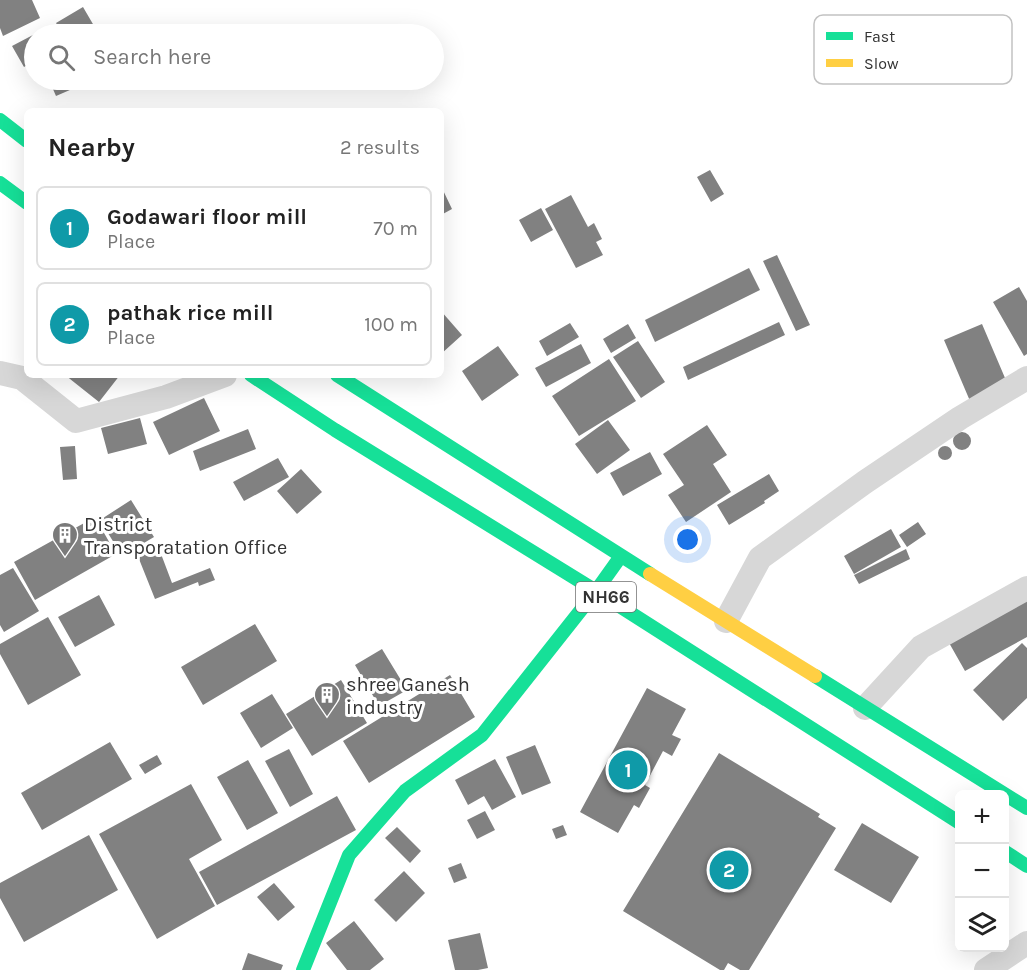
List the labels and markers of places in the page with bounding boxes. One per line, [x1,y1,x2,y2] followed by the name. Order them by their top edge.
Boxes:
[84,513,287,559] place label: District Transporatation Office
[50,520,80,558] building icon: District Transporatation Office
[346,673,470,719] place label: shree Ganesh industry
[312,680,342,718] building icon: shree Ganesh industry
[608,748,648,792] pin: 1
[710,848,748,892] pin: 2

